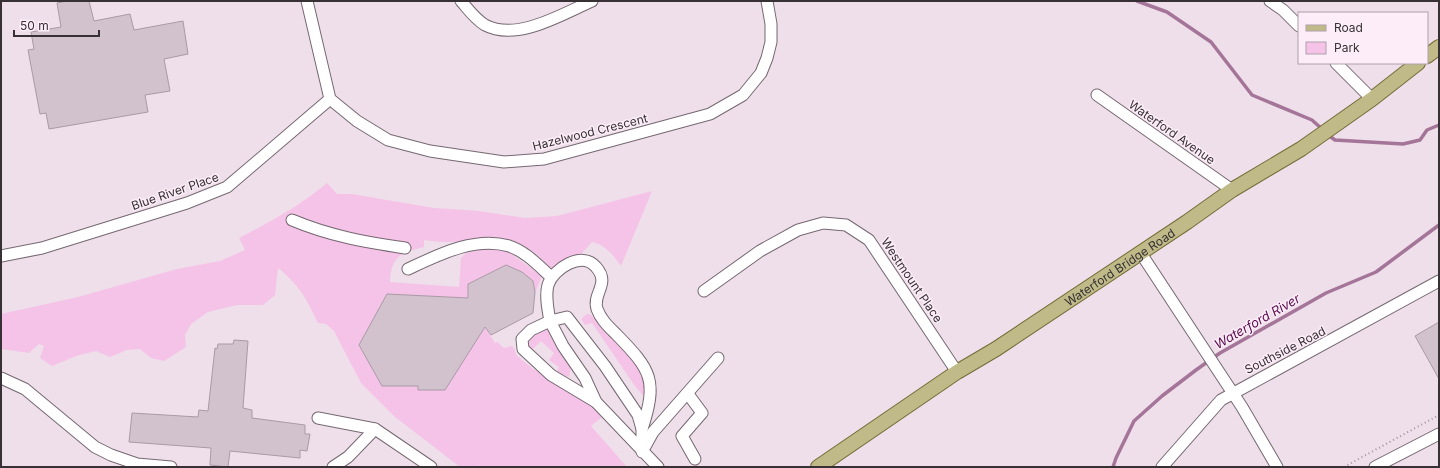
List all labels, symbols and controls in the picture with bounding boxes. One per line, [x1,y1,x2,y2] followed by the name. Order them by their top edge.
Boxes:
[14,12,99,38] scale bar
[1298,12,1428,64] legend
[20,18,49,33] text: 50 m
[1334,20,1363,35] text: Road
[1334,40,1360,55] text: Park
[1126,97,1218,167] street label: Waterford Avenue
[531,110,649,154] street label: Hazelwood Crescent
[129,169,221,213] street label: Blue River Place
[1062,225,1178,309] street label: Waterford Bridge Road
[878,235,946,325] street label: Westmount Place
[1211,289,1304,352] water label: Waterford River
[1242,323,1328,377] street label: Southside Road

